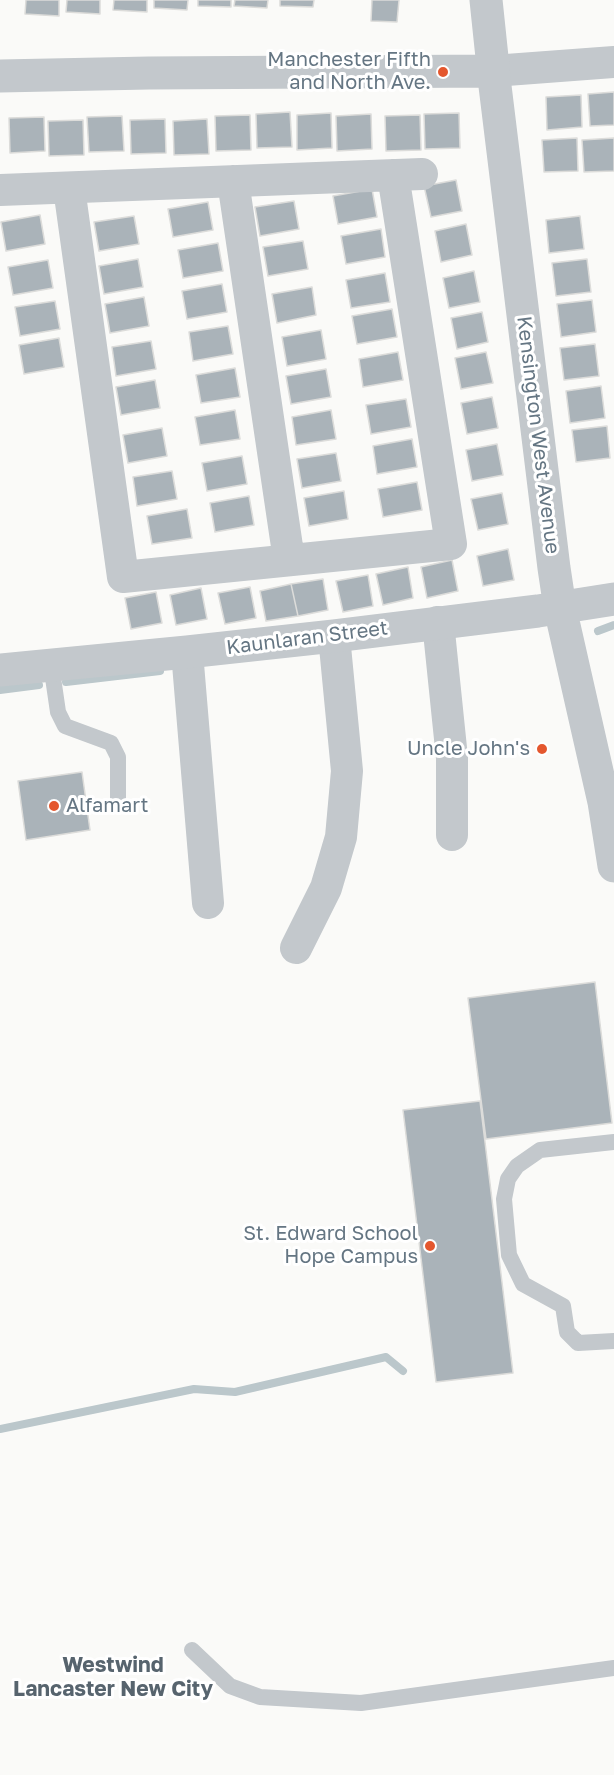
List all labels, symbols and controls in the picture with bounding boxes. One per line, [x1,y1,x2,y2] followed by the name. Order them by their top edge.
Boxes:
[267,48,431,95] place label: Manchester Fifth and North Ave.
[436,65,450,79] marker: Manchester Fifth and North Ave.
[512,315,564,555] street label: Kensington West Avenue
[225,616,389,660] street label: Kaunlaran Street
[407,737,530,761] place label: Uncle John's
[535,742,549,756] marker: Uncle John's
[66,794,148,818] place label: Alfamart
[47,799,61,813] marker: Alfamart
[243,1222,418,1269] place label: St. Edward School Hope Campus
[423,1239,437,1253] marker: St. Edward School Hope Campus
[13,1652,213,1702] district label: Westwind Lancaster New City

